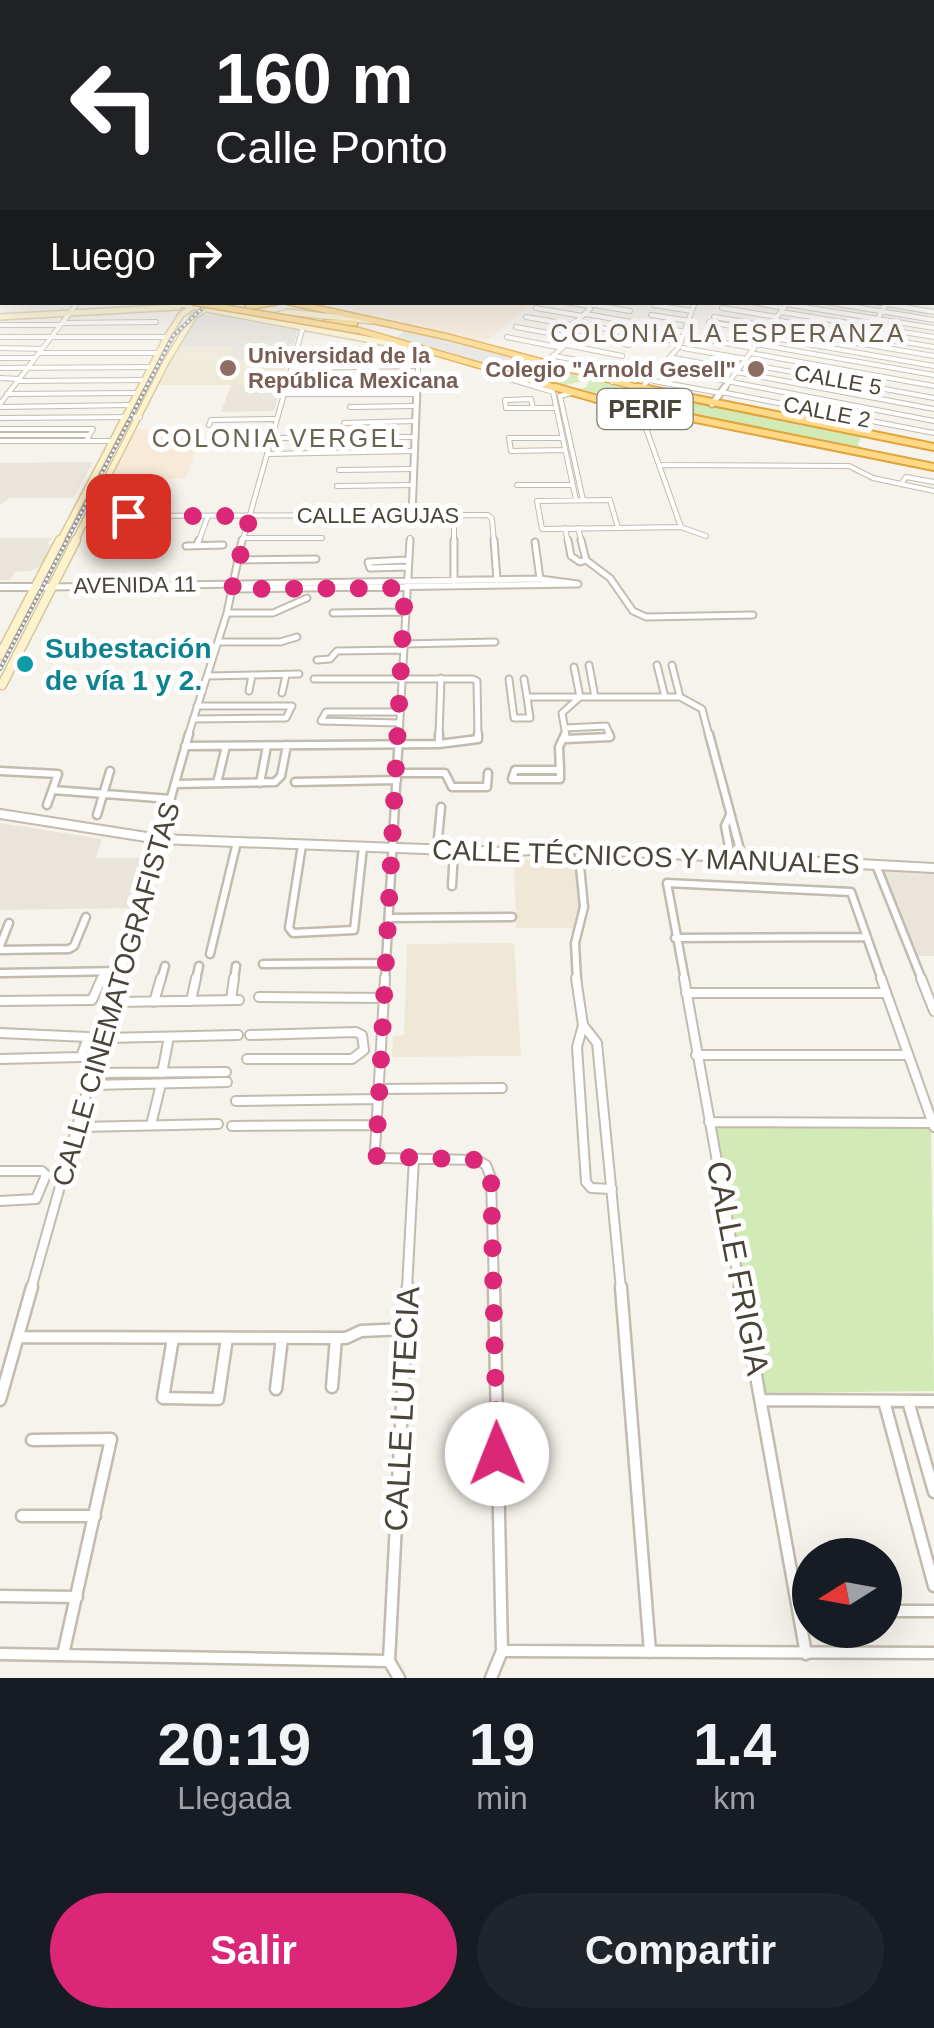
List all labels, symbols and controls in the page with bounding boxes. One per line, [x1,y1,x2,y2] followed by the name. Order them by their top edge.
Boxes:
[50,40,180,170] icon: left
[215,40,413,118] text: 160 m
[215,122,448,173] text: Calle Ponto
[176,230,231,285] icon: right
[50,236,156,278] text: Luego
[550,319,906,347] district label: COLONIA LA ESPERANZA
[248,343,459,393] place label: Universidad de la República Mexicana
[217,357,239,379] marker: Universidad de la República Mexicana
[485,357,736,382] place label: Colegio "Arnold Gesell"
[745,358,767,380] marker: Colegio "Arnold Gesell"
[792,360,884,400] street label: CALLE 5
[598,389,692,429] road number: PERIF
[781,391,873,433] street label: CALLE 2
[152,424,406,452] district label: COLONIA VERGEL
[86,474,171,559] pin
[101,489,156,544] icon: arrive
[297,503,459,528] street label: CALLE AGUJAS
[73,571,197,599] street label: AVENIDA 11
[45,633,211,696] place label: Subestación de vía 1 y 2.
[14,653,36,675] marker: Subestación de vía 1 y 2.
[46,798,186,1190] street label: CALLE CINEMATOGRAFISTAS
[432,834,860,880] street label: CALLE TÉCNICOS Y MANUALES
[700,1158,776,1379] street label: CALLE FRIGIA
[378,1285,426,1532] street label: CALLE LUTECIA
[445,1402,549,1506] position arrow
[792,1538,902,1648] north arrow
[792,1538,902,1648] map controls
[158,1711,311,1778] text: 20:19
[469,1711,535,1778] text: 19
[693,1711,776,1778] text: 1.4
[177,1780,291,1816] text: Llegada
[476,1780,528,1816] text: min
[713,1780,756,1816] text: km
[50,1893,457,2008] button: Salir
[477,1893,884,2008] button: Compartir

